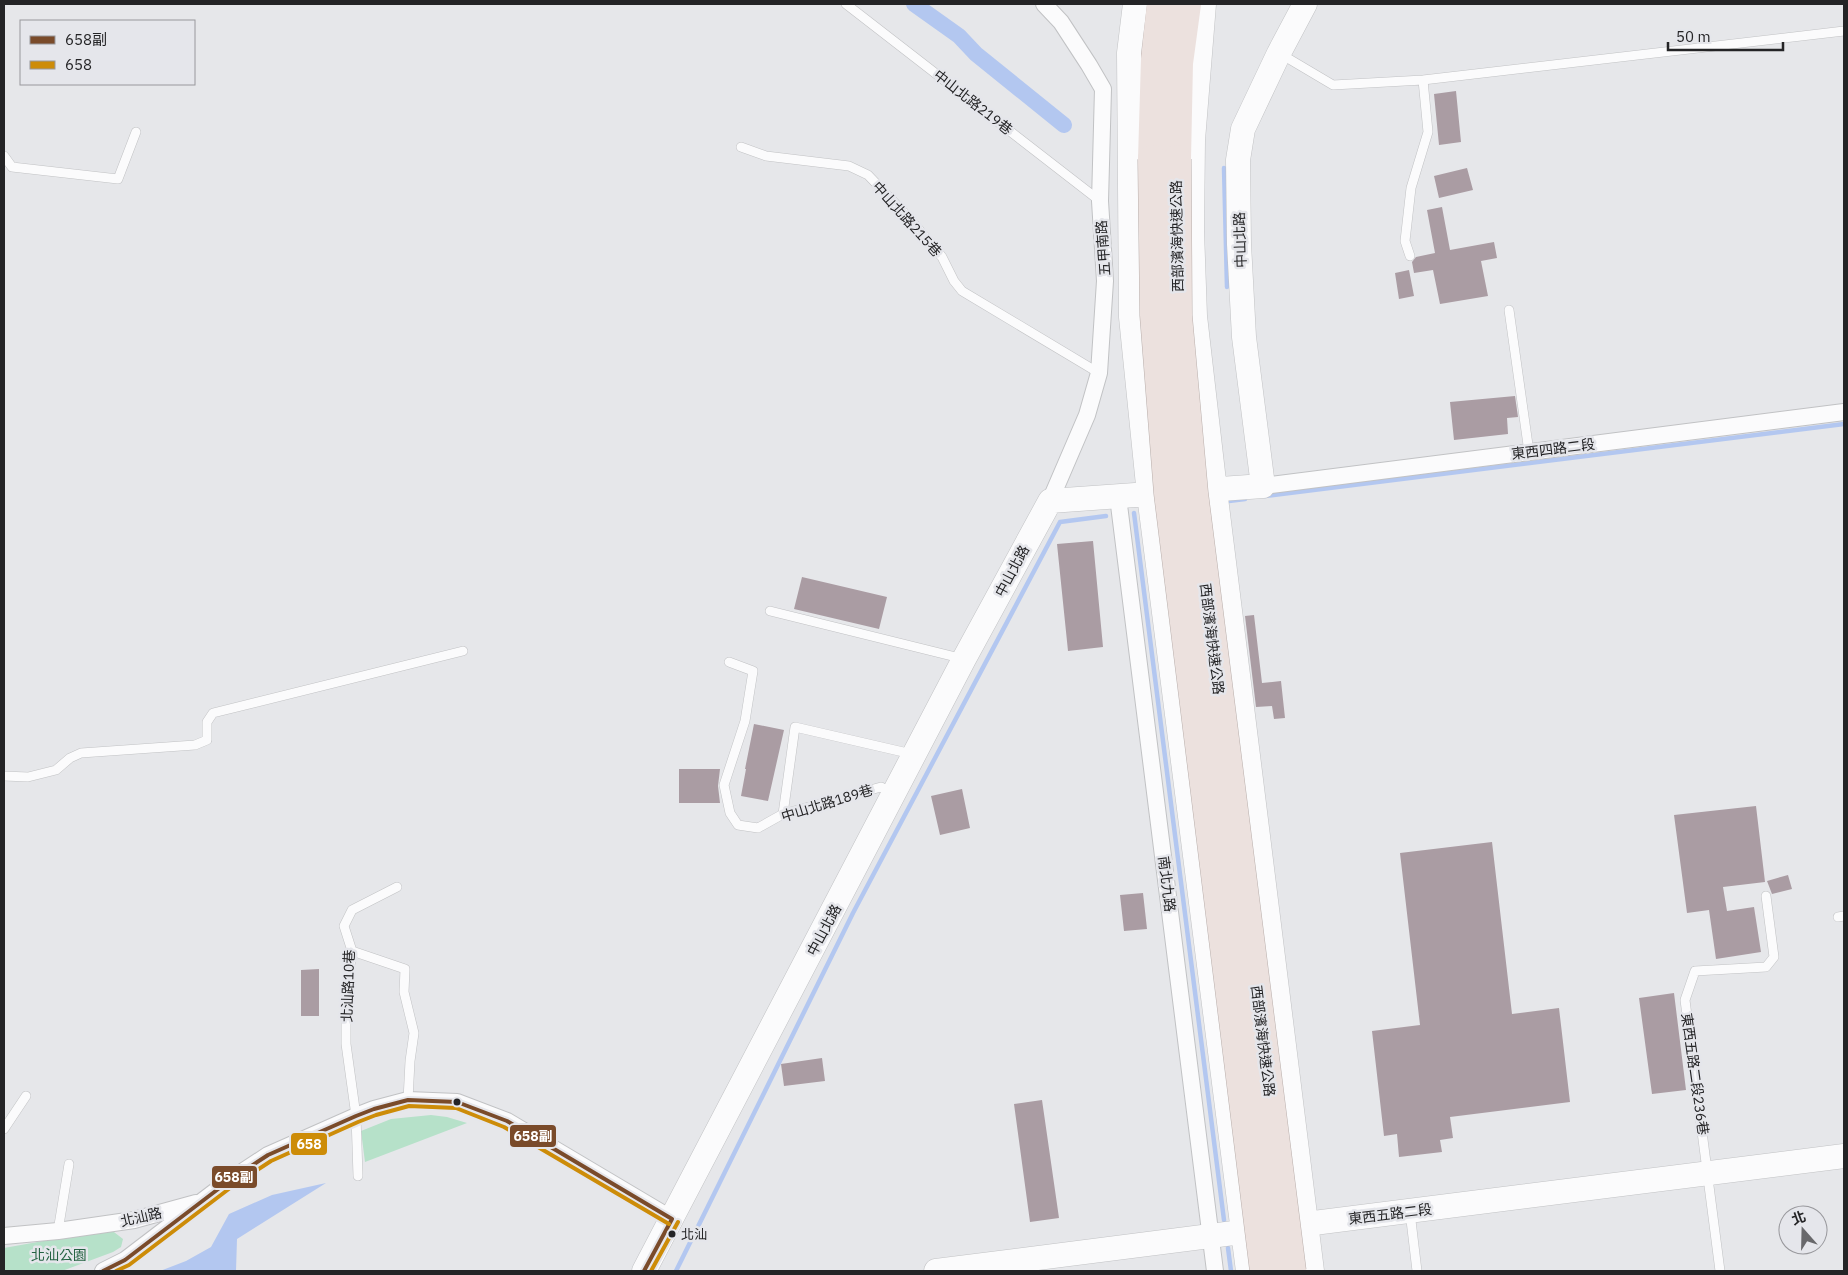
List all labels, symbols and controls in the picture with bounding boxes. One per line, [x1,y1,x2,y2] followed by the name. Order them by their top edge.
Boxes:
[20,20,195,85] legend
[1668,20,1783,52] scale bar
[1676,27,1711,46] text: 50 m
[65,30,107,49] text: 658副
[65,55,92,74] text: 658
[930,66,1016,138] street label: 中山北路219巷
[868,178,946,260] street label: 中山北路215巷
[1167,180,1187,292] street label: 西部濱海快速公路
[1230,212,1250,268] street label: 中山北路
[1092,219,1114,277] street label: 五甲南路
[1510,435,1596,463] street label: 東西四路二段
[991,542,1033,600] street label: 中山北路
[1196,582,1228,696] street label: 西部濱海快速公路
[779,780,875,826] street label: 中山北路189巷
[1155,855,1179,913] street label: 南北九路
[803,901,845,959] street label: 中山北路
[338,949,358,1023] street label: 北汕路10巷
[1247,984,1279,1098] street label: 西部濱海快速公路
[1678,1012,1712,1136] street label: 東西五路二段236巷
[452,1097,462,1107] unlabelled marker
[509,1124,557,1148] line badge: 658副
[513,1127,553,1145] text: 658副
[290,1132,328,1156] line badge: 658
[296,1135,322,1153] text: 658
[211,1165,258,1189] line badge: 658副
[214,1168,254,1186] text: 658副
[1347,1200,1433,1228] street label: 東西五路二段
[119,1204,163,1230] street label: 北汕路
[1778,1205,1828,1255] north arrow
[1789,1207,1808,1229] text: 北
[681,1226,707,1243] place label: 北汕
[667,1229,677,1239] marker: 北汕
[31,1246,87,1264] park label: 北汕公園

